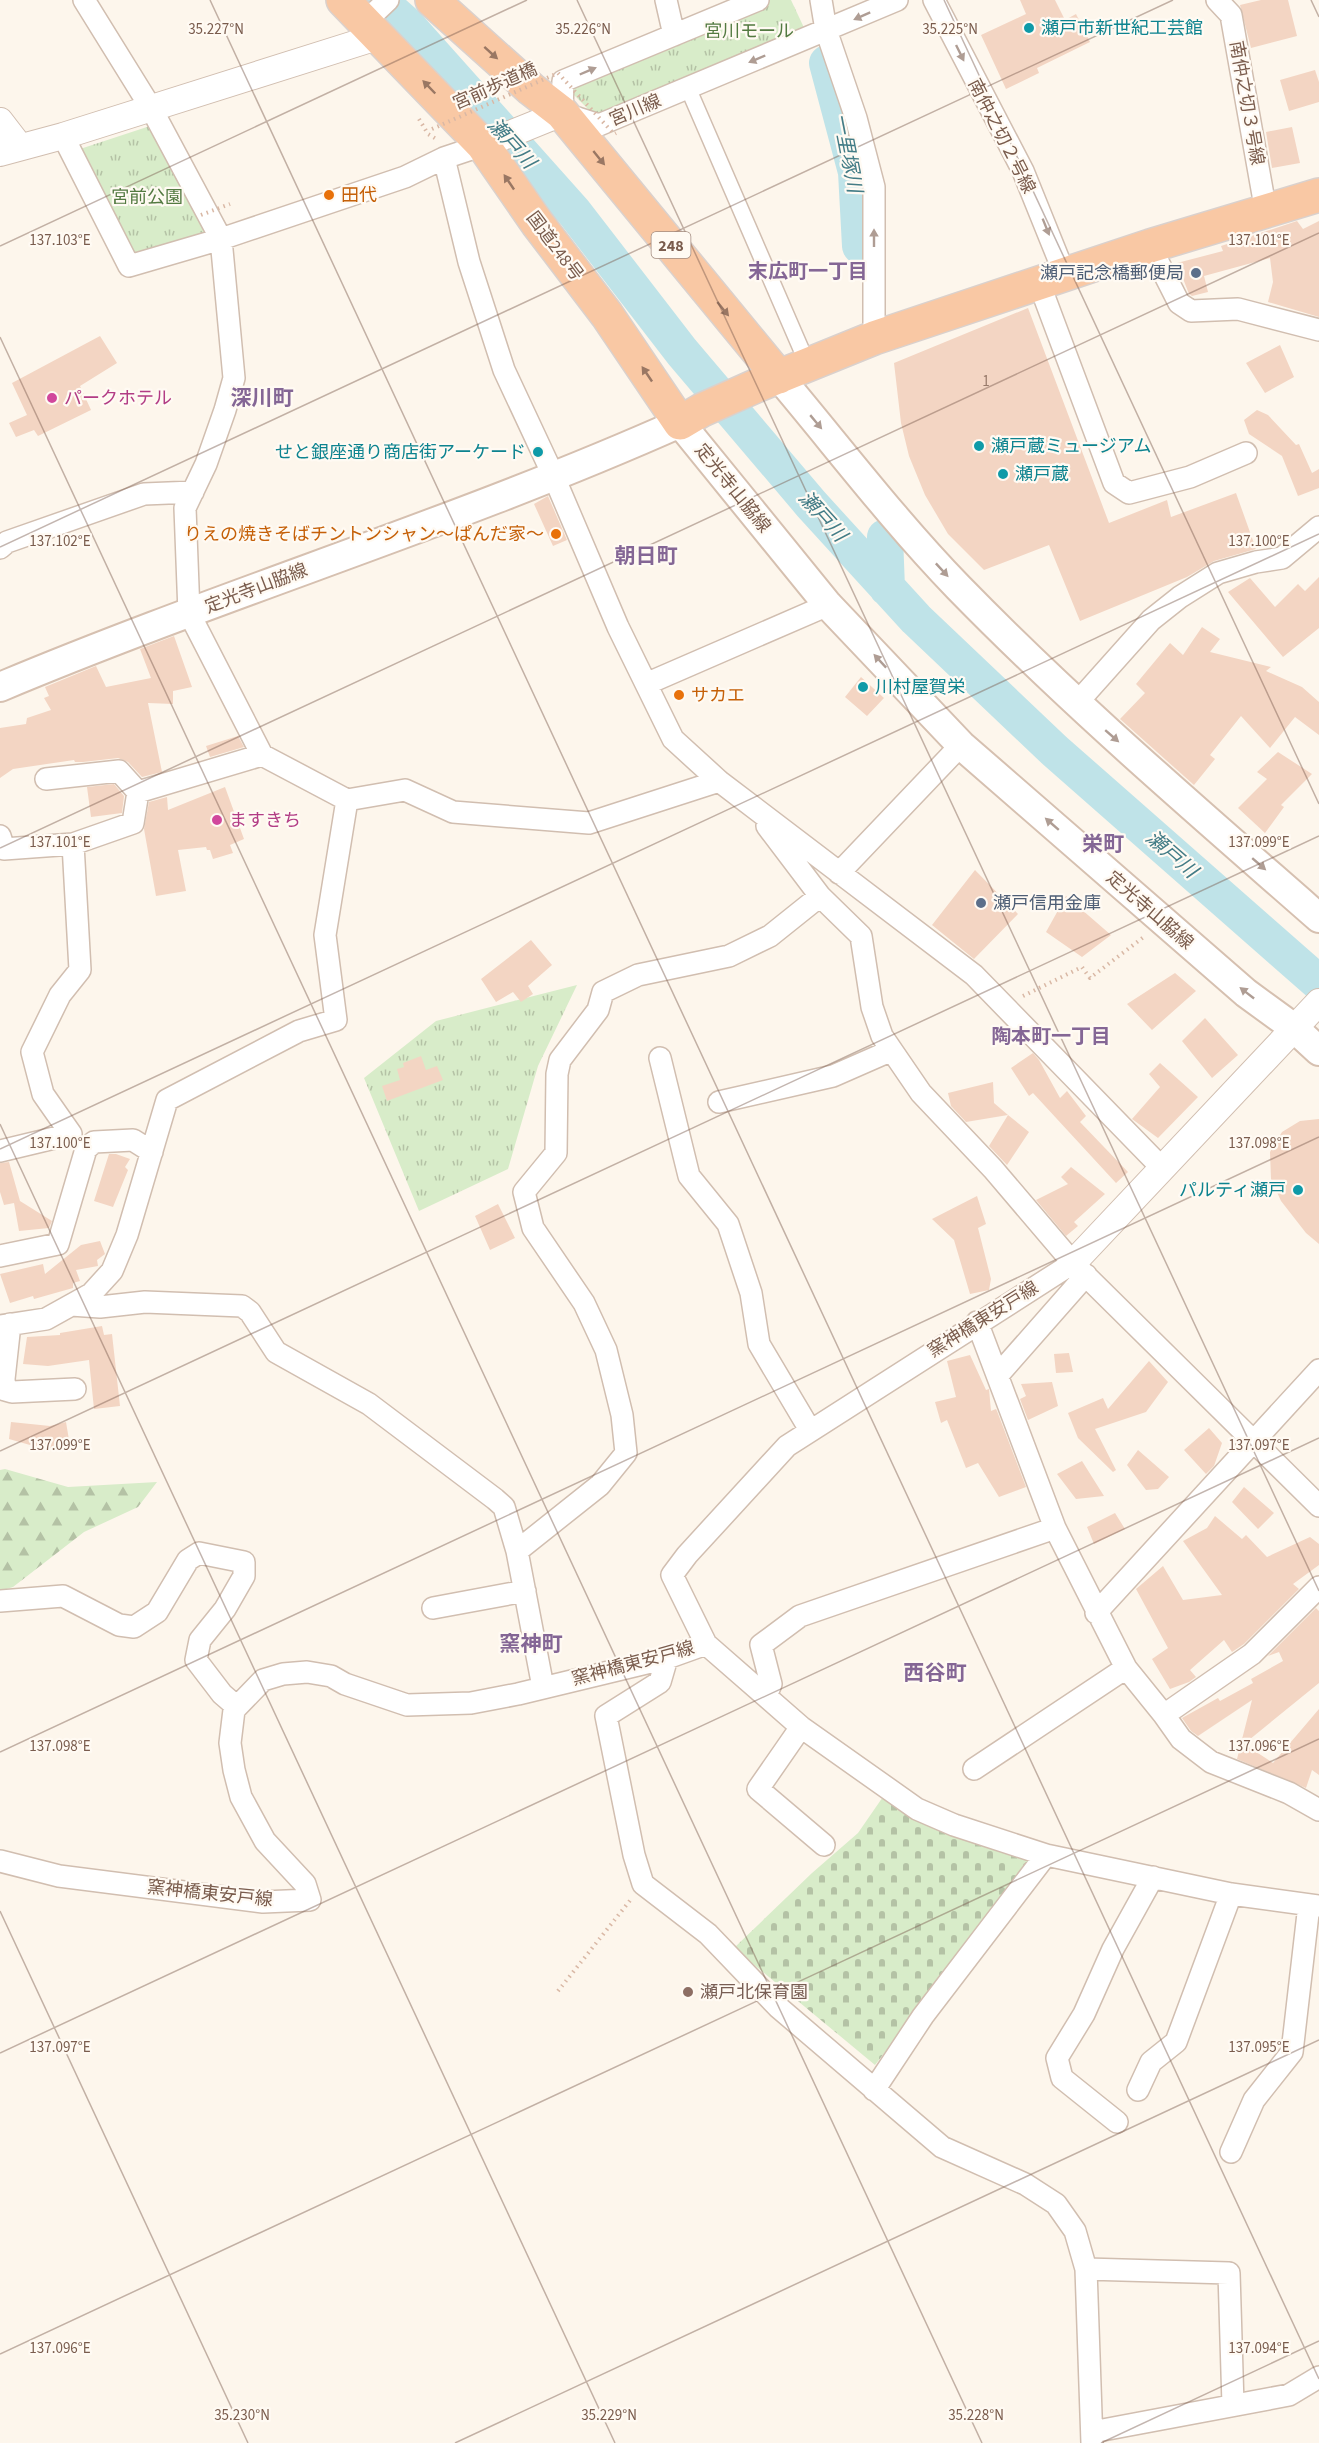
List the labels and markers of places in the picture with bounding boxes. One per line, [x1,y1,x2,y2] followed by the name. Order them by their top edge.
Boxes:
[1041,16,1203,41] place label: 瀬戸市新世紀工芸館
[1022,21,1036,35] marker: 瀬戸市新世紀工芸館
[341,183,377,208] place label: 田代
[322,188,336,202] marker: 田代
[1040,261,1184,286] place label: 瀬戸記念橋郵便局
[1189,266,1203,280] marker: 瀬戸記念橋郵便局
[64,386,172,411] place label: パークホテル
[45,391,59,405] marker: パークホテル
[991,434,1151,459] place label: 瀬戸蔵ミュージアム
[972,439,986,453] marker: 瀬戸蔵ミュージアム
[275,440,526,465] place label: せと銀座通り商店街アーケード
[531,445,545,459] marker: せと銀座通り商店街アーケード
[1015,462,1069,487] place label: 瀬戸蔵
[996,467,1010,481] marker: 瀬戸蔵
[184,522,544,547] place label: りえの焼きそばチントンシャン～ぱんだ家～
[549,527,563,541] marker: りえの焼きそばチントンシャン～ぱんだ家～
[875,675,965,700] place label: 川村屋賀栄
[856,680,870,694] marker: 川村屋賀栄
[691,683,745,708] place label: サカエ
[672,688,686,702] marker: サカエ
[229,808,301,833] place label: ますきち
[210,813,224,827] marker: ますきち
[993,891,1101,916] place label: 瀬戸信用金庫
[974,896,988,910] marker: 瀬戸信用金庫
[1179,1178,1286,1203] place label: パルティ瀬戸
[1291,1183,1305,1197] marker: パルティ瀬戸
[700,1980,808,2005] place label: 瀬戸北保育園
[681,1985,695,1999] marker: 瀬戸北保育園

